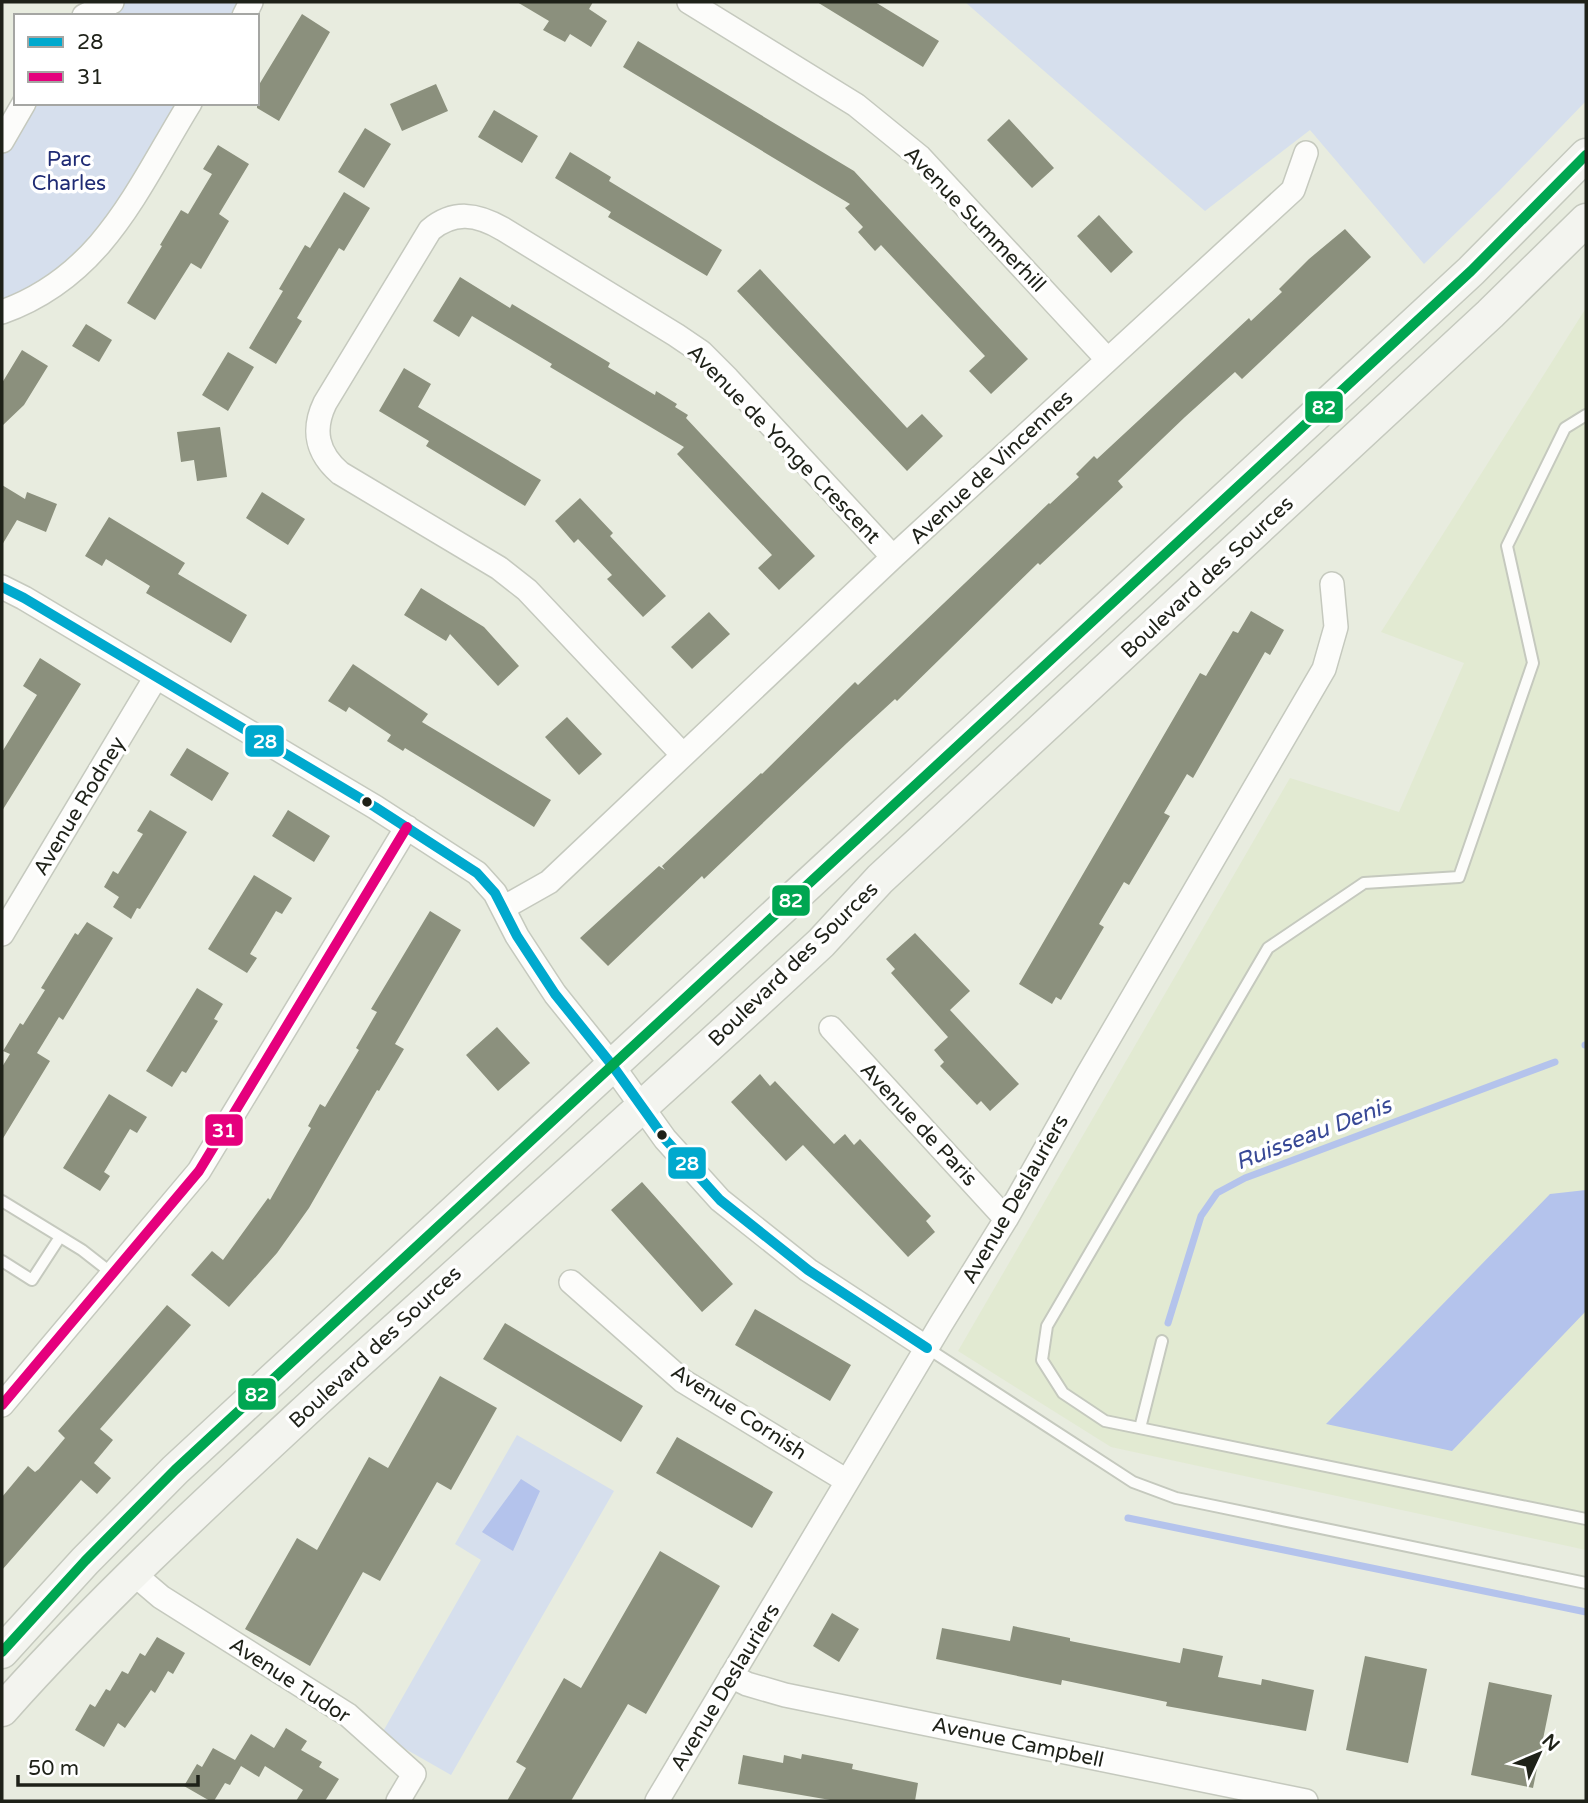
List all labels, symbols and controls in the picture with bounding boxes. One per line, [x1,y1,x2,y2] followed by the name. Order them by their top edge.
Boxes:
[14,14,259,105] legend
[77,30,103,55] text: 28
[77,65,103,90] text: 31
[899,141,1051,297] street label: Avenue Summerhill
[32,147,106,196] park label: Parc Charles
[682,340,885,549] street label: Avenue de Yonge Crescent
[905,385,1078,550] street label: Avenue de Vincennes
[1304,390,1344,424] line badge: 82
[1312,397,1336,419] text: 82
[1116,491,1299,664] street label: Boulevard des Sources
[244,724,285,758] line badge: 28
[253,731,277,753] text: 28
[28,732,131,880] street label: Avenue Rodney
[360,795,374,809] unlabelled marker
[703,877,883,1052] street label: Boulevard des Sources
[771,884,811,917] line badge: 82
[779,890,803,912] text: 82
[855,1057,982,1191] street label: Avenue de Paris
[1231,1091,1397,1177] water label: Ruisseau Denis
[957,1110,1074,1288] street label: Avenue Deslauriers
[204,1113,244,1147] line badge: 31
[212,1120,236,1142] text: 31
[655,1128,669,1142] unlabelled marker
[667,1146,707,1180] line badge: 28
[675,1153,699,1175] text: 28
[284,1261,467,1434] street label: Boulevard des Sources
[666,1359,811,1466] street label: Avenue Cornish
[237,1377,277,1411] line badge: 82
[245,1384,269,1406] text: 82
[666,1599,785,1776] street label: Avenue Deslauriers
[225,1632,355,1729] street label: Avenue Tudor
[930,1712,1106,1773] street label: Avenue Campbell
[1504,1719,1574,1789] north arrow
[1537,1730,1564,1756] text: N
[18,1744,198,1788] scale bar
[28,1756,79,1781] text: 50 m

